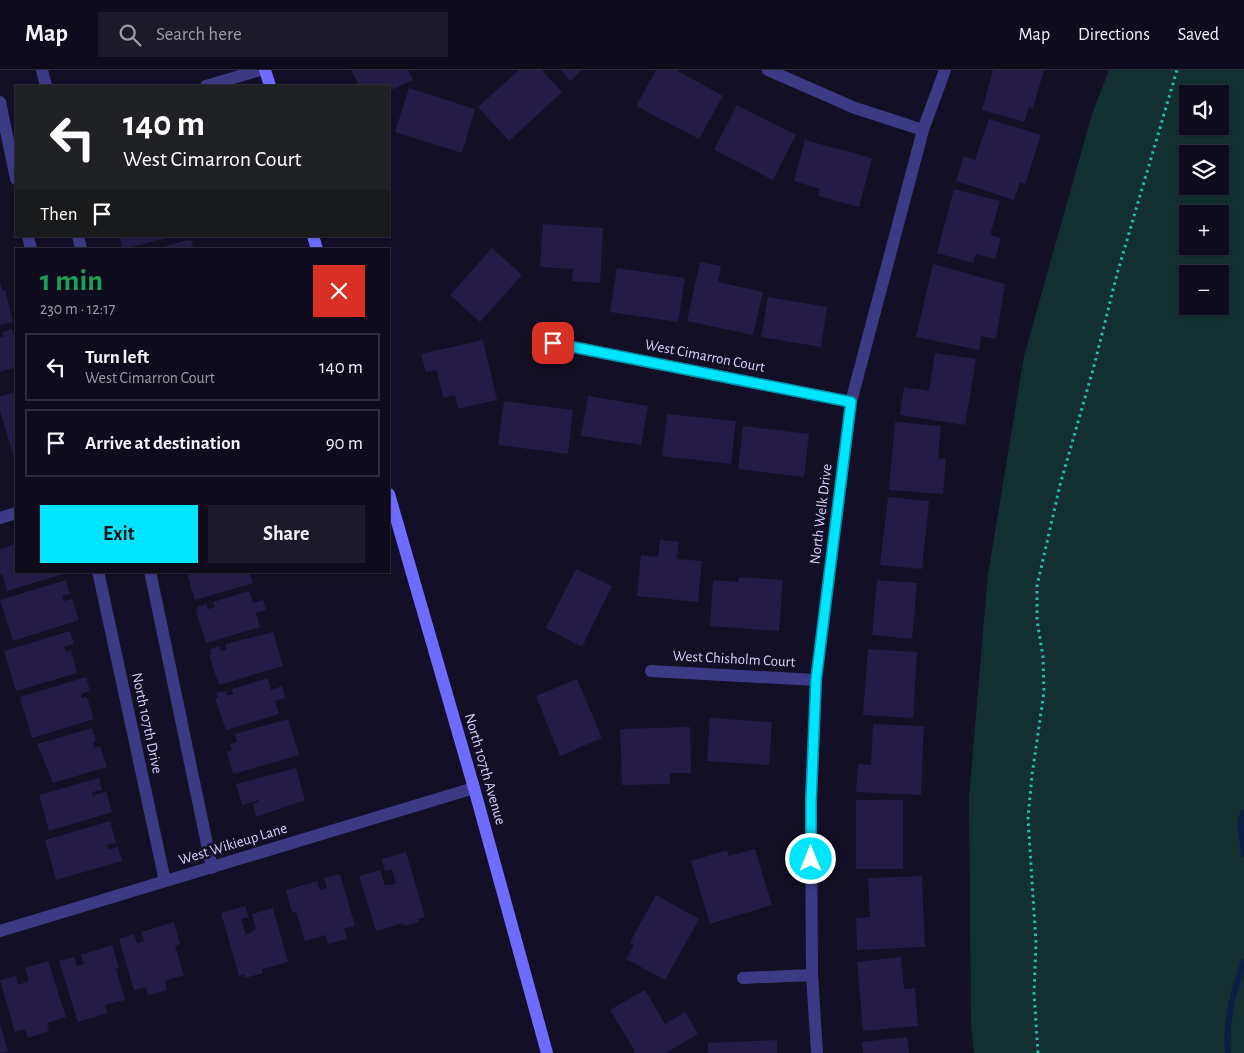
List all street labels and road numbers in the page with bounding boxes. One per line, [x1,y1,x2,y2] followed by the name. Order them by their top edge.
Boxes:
[644,337,766,375] street label: West Cimarron Court
[807,463,835,565] street label: North Welk Drive
[672,648,796,670] street label: West Chisholm Court
[129,671,165,775] street label: North 107th Drive
[462,712,508,827] street label: North 107th Avenue
[177,820,289,868] street label: West Wikieup Lane

